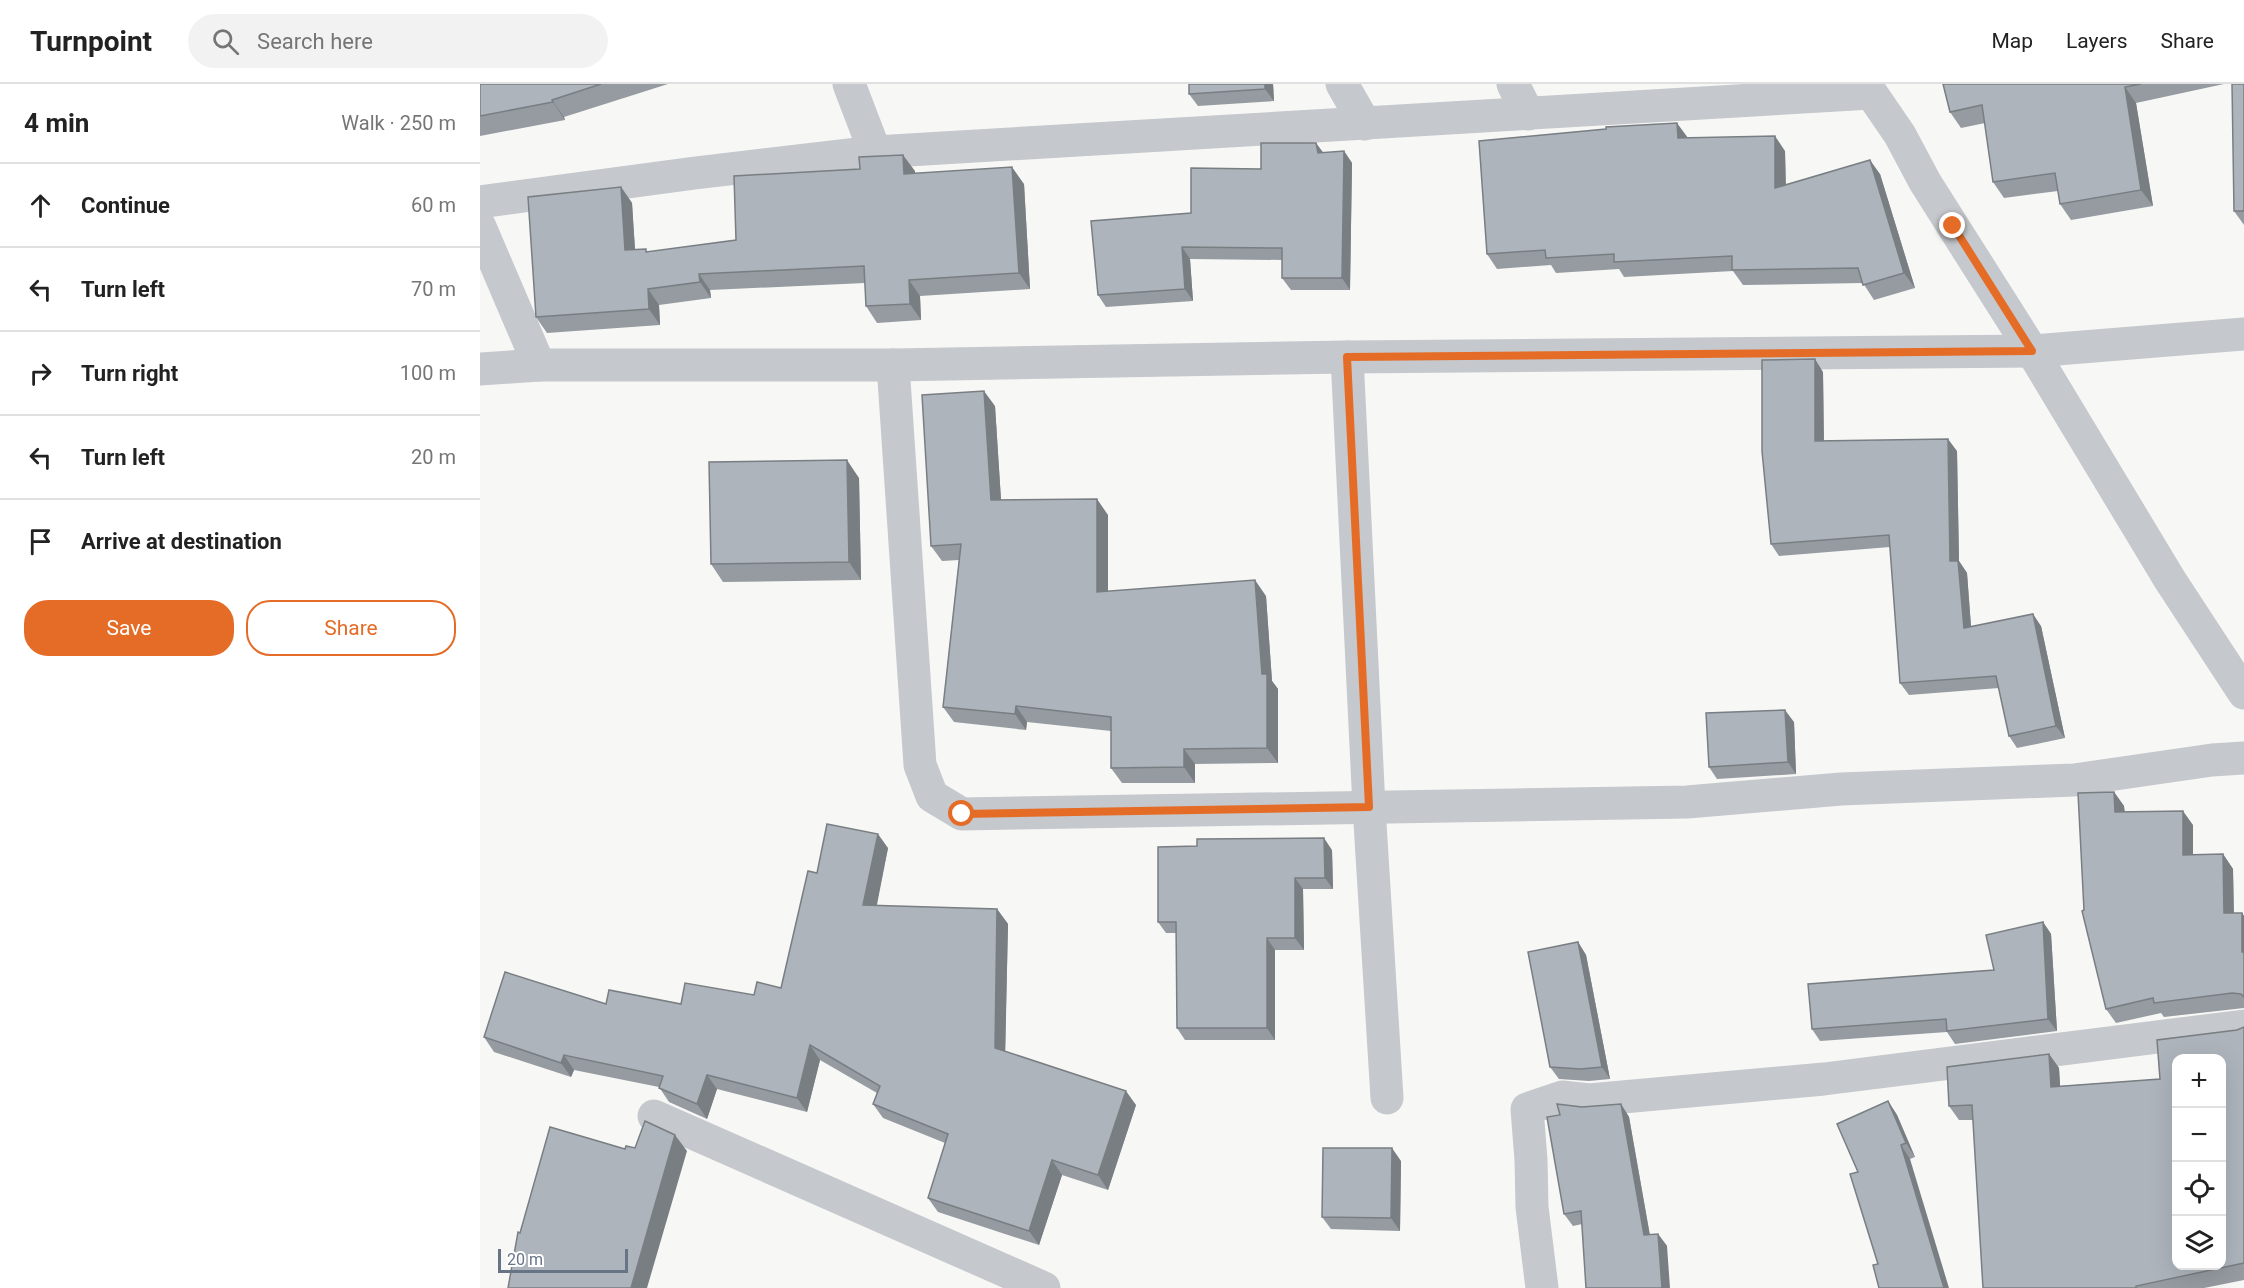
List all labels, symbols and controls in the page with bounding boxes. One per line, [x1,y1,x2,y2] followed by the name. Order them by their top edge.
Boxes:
[188,14,608,68] search box
[30,25,152,58] text: Turnpoint
[209,25,242,58] icon: search
[257,29,373,54] text: Search here
[1991,29,2033,53] text: Map
[2066,29,2127,53] text: Layers
[2160,29,2214,53] text: Share
[24,108,89,138] text: 4 min
[341,111,456,135] text: Walk · 250 m
[24,189,57,222] icon: ahead
[81,193,170,218] text: Continue
[411,193,456,217] text: 60 m
[1939,212,1965,238] route end
[24,273,57,306] icon: left
[81,277,165,302] text: Turn left
[411,277,456,301] text: 70 m
[24,357,57,390] icon: right
[81,361,178,386] text: Turn right
[400,361,456,385] text: 100 m
[24,441,57,474] icon: left
[81,445,165,470] text: Turn left
[411,445,456,469] text: 20 m
[24,525,57,558] icon: arrive
[81,529,282,554] text: Arrive at destination
[24,600,234,656] button: Save
[246,600,456,656] button: Share
[948,800,974,826] route start
[2172,1054,2226,1270] map controls
[2172,1054,2226,1108] button: +
[2172,1108,2226,1162] button: −
[2172,1162,2226,1216] button: locate
[2172,1216,2226,1270] button: layers
[498,1246,628,1274] scale bar
[507,1250,543,1269] text: 20 m

